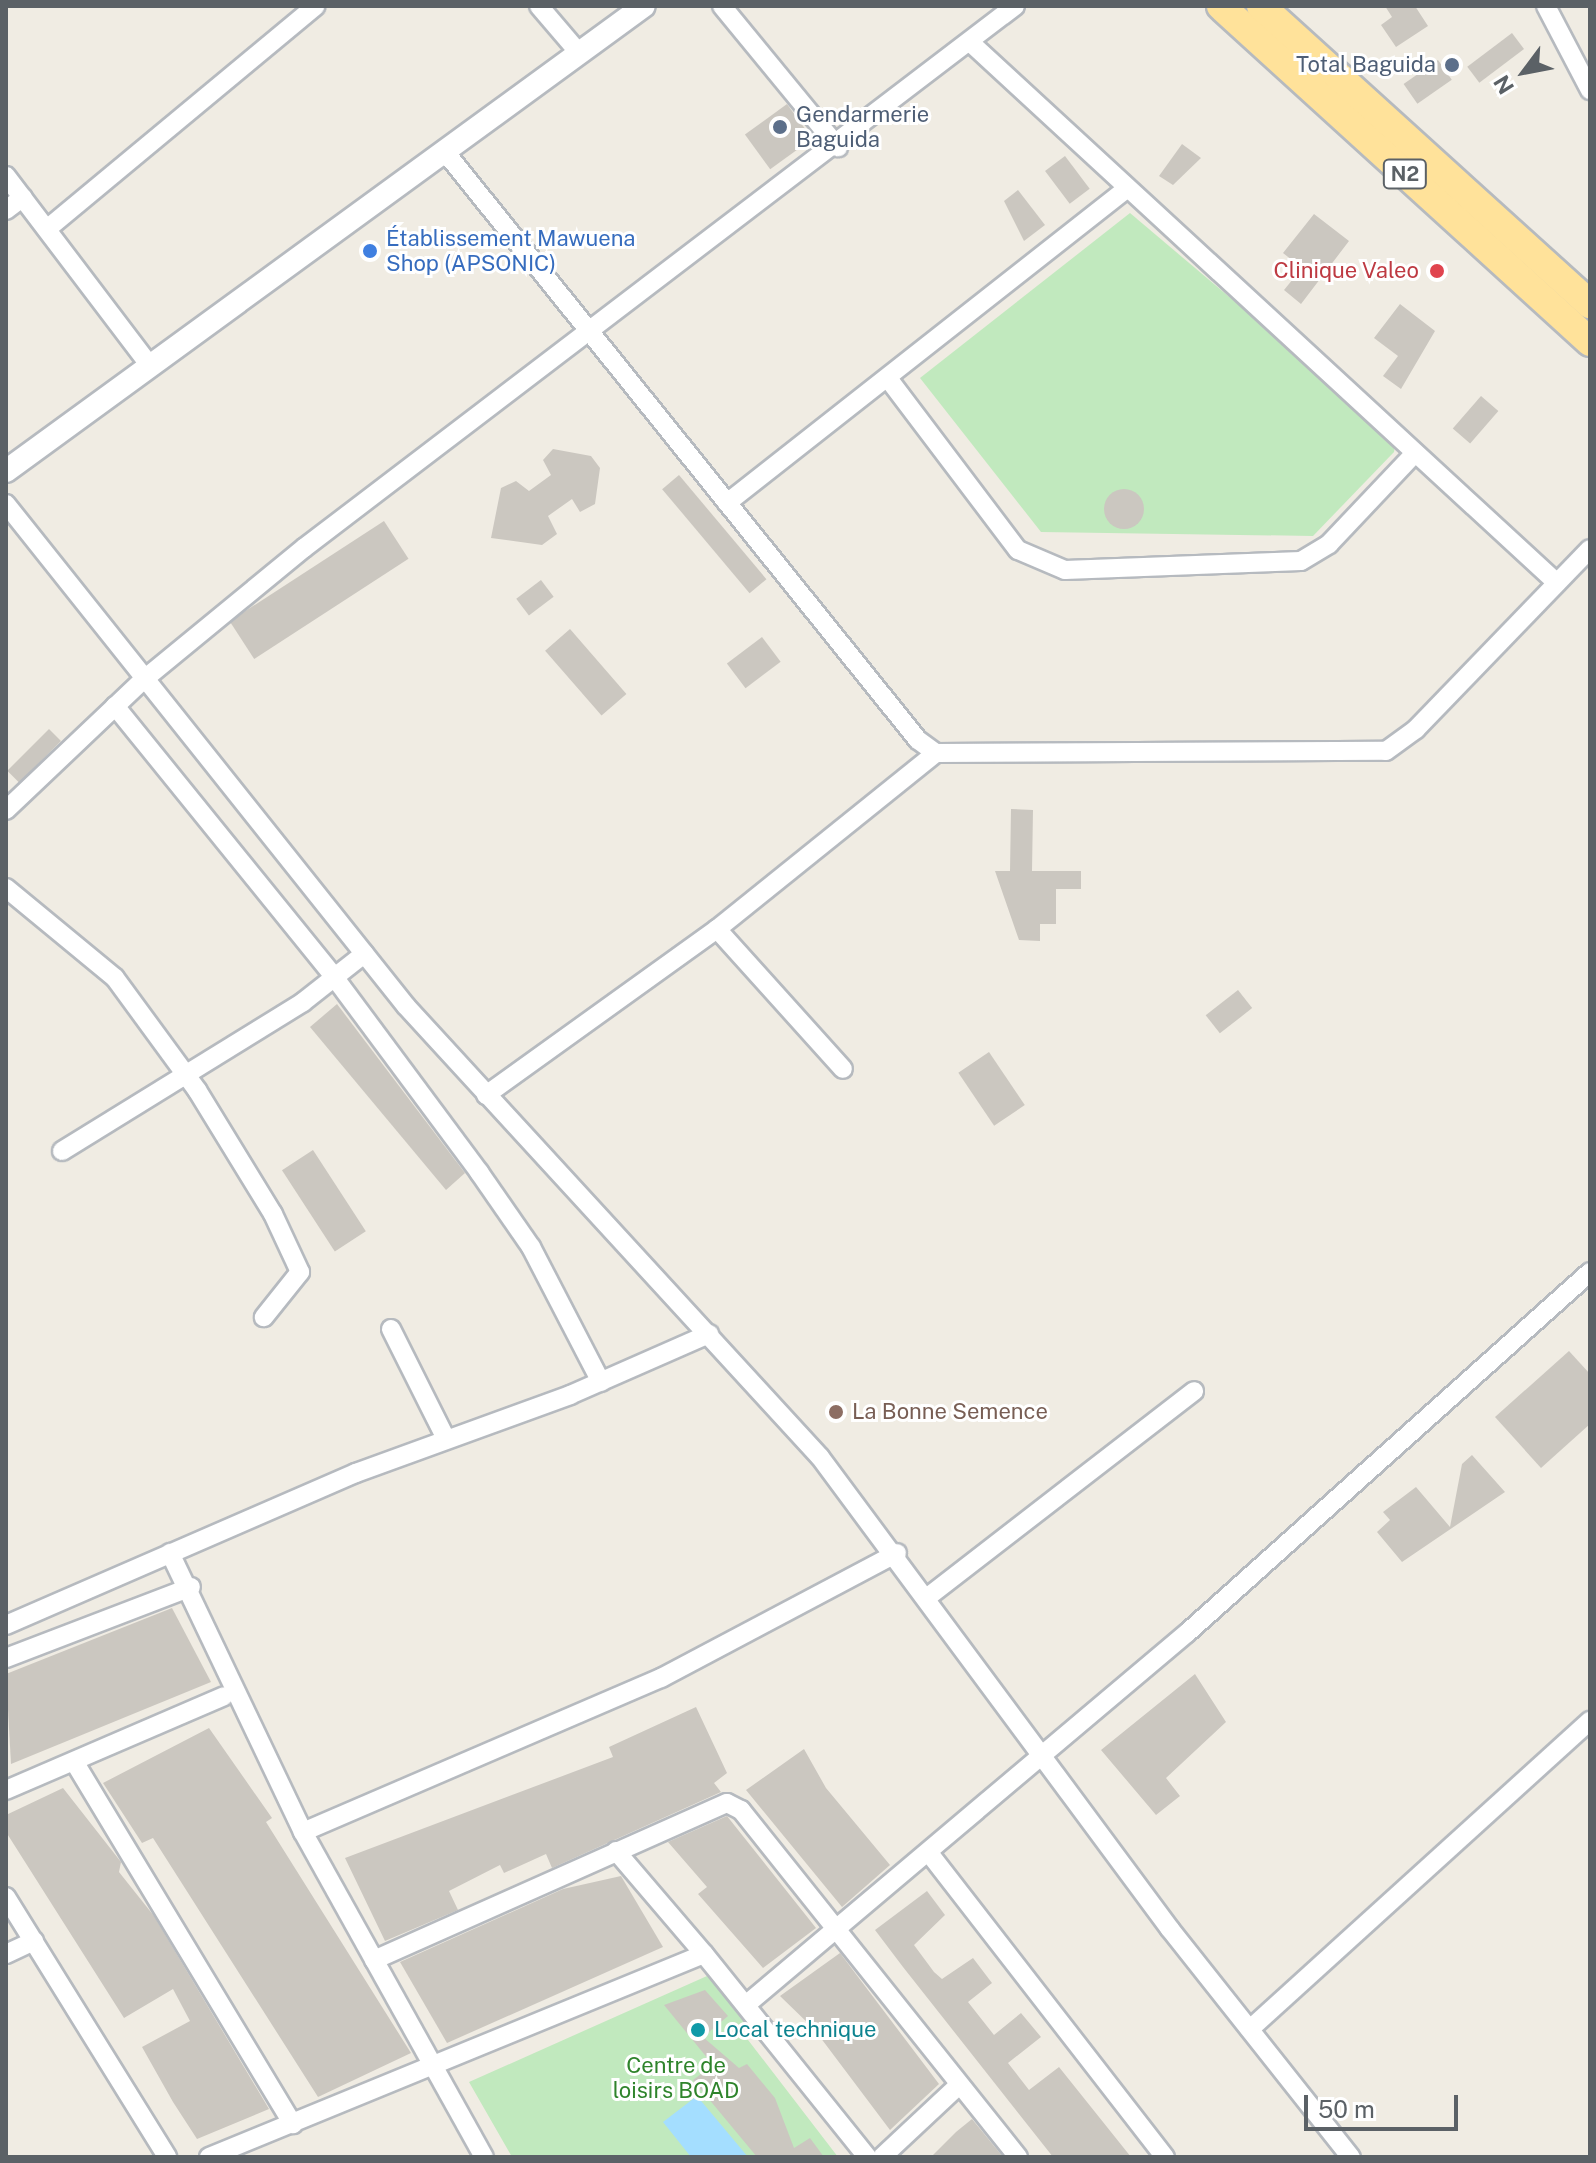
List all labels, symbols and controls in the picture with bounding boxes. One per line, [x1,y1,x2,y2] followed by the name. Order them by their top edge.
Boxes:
[1484,32,1564,112] north arrow
[1296,52,1436,78] place label: Total Baguida
[1443,56,1461,74] marker: Total Baguida
[1488,71,1519,99] text: N
[796,101,929,152] place label: Gendarmerie Baguida
[771,118,789,136] marker: Gendarmerie Baguida
[1381,158,1429,190] road number: N2
[386,225,636,276] place label: Établissement Mawuena Shop (APSONIC)
[361,242,379,260] marker: Établissement Mawuena Shop (APSONIC)
[1273,258,1419,284] place label: Clinique Valeo
[1426,260,1448,282] marker: Clinique Valeo
[852,1399,1048,1425] place label: La Bonne Semence
[827,1403,845,1421] marker: La Bonne Semence
[714,2017,876,2043] place label: Local technique
[689,2021,707,2039] marker: Local technique
[613,2052,739,2104] park label: Centre de loisirs BOAD
[1308,2079,1462,2129] scale bar
[1318,2095,1375,2123] text: 50 m

